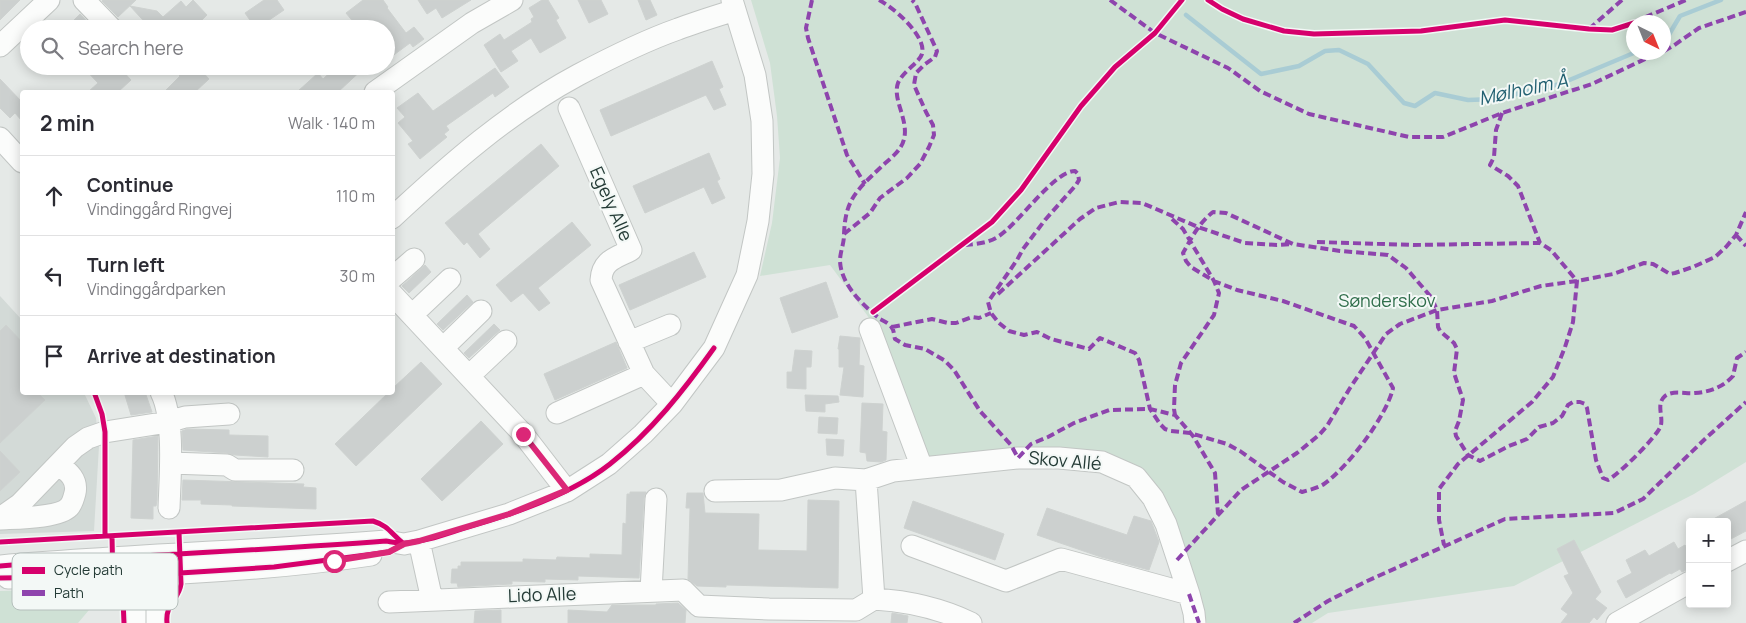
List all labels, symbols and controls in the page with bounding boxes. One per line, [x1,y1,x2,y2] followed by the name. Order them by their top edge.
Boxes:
[1626,15,1671,60] north arrow
[20,20,395,75] search box
[38,34,66,62] icon: search
[78,35,184,61] text: Search here
[1476,67,1571,111] water label: Mølholm Å
[40,109,95,137] text: 2 min
[288,112,375,134] text: Walk · 140 m
[585,163,639,245] street label: Egely Alle
[87,172,173,198] text: Continue
[40,182,68,210] icon: ahead
[336,185,375,207] text: 110 m
[87,198,232,220] text: Vindinggård Ringvej
[87,252,165,278] text: Turn left
[40,262,68,290] icon: left
[340,265,375,287] text: 30 m
[87,278,226,300] text: Vindinggårdparken
[1338,288,1436,312] park label: Sønderskov
[40,342,68,370] icon: arrive
[87,343,276,369] text: Arrive at destination
[512,423,535,446] route end
[1028,445,1103,475] street label: Skov Allé
[1686,518,1731,608] map controls
[1686,518,1731,563] button: +
[323,550,346,573] route start
[12,553,178,610] legend
[54,560,123,579] text: Cycle path
[1686,563,1731,608] button: −
[507,581,577,607] street label: Lido Alle
[54,583,84,602] text: Path

